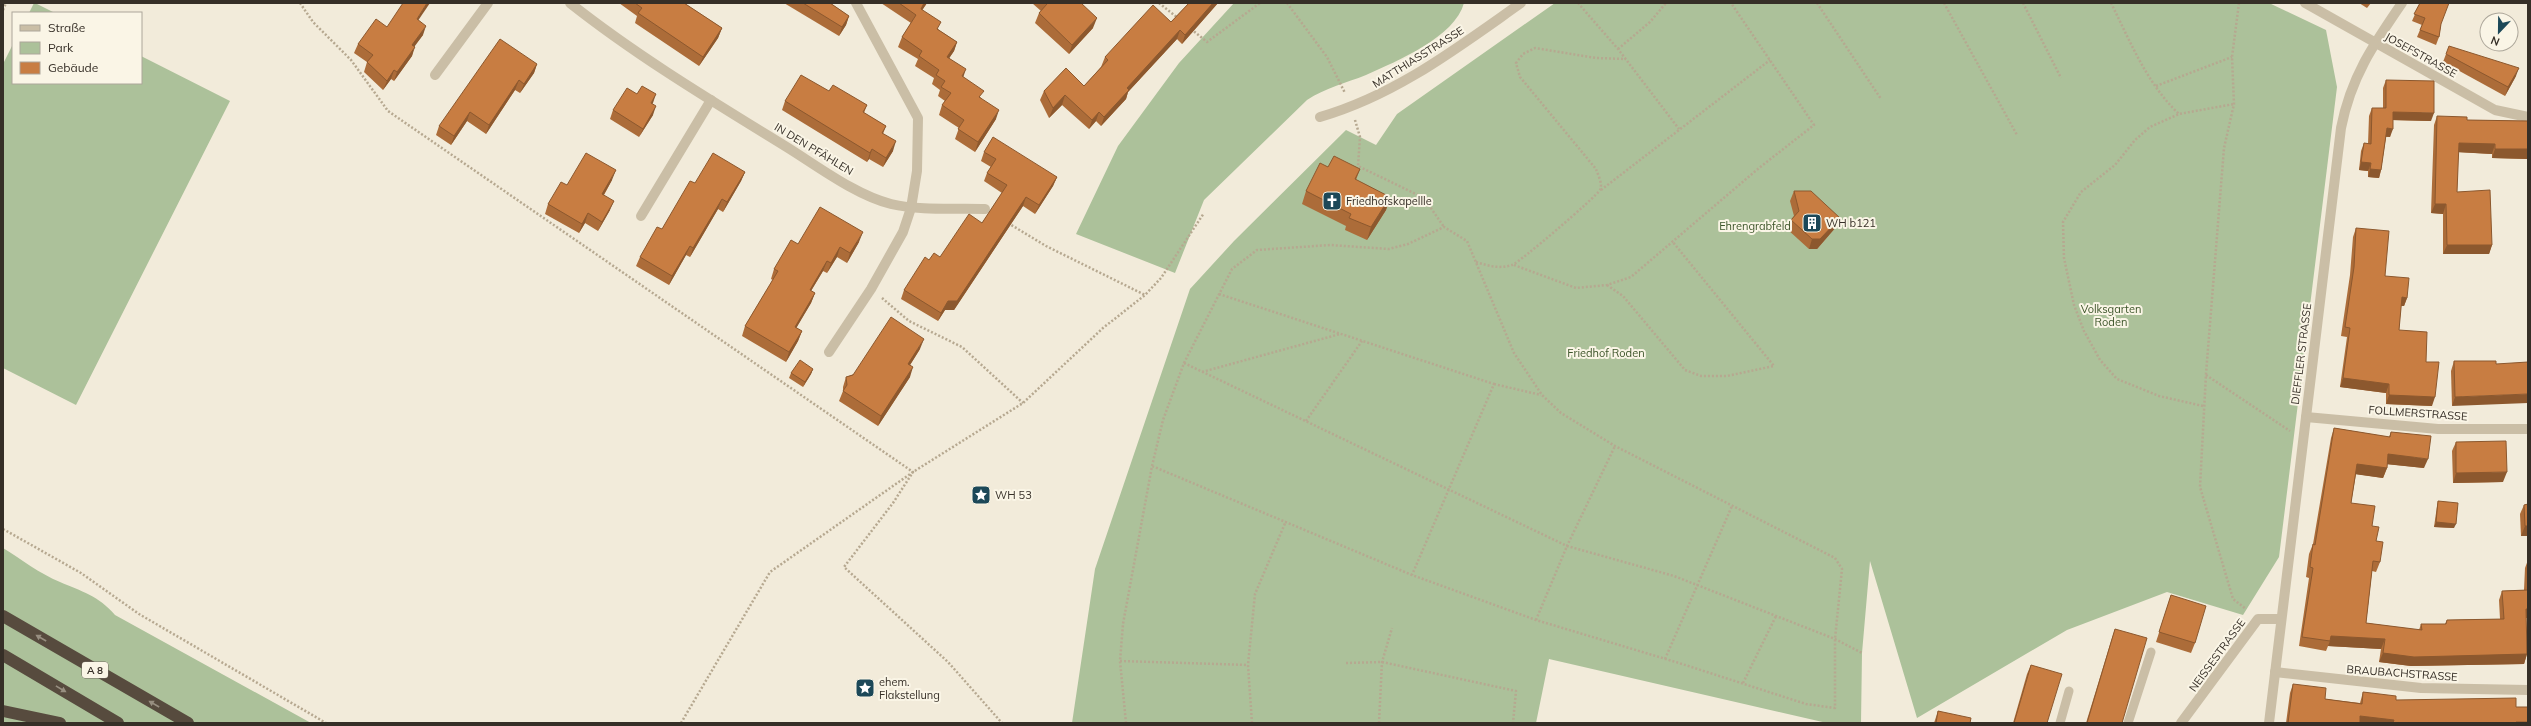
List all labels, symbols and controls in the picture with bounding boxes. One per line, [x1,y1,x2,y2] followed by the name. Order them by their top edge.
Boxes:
[12,12,142,84] legend
[2479,12,2519,52] north arrow
[48,20,85,35] text: Straße
[1370,23,1466,91] street label: MATTHIASSTRASSE
[2382,29,2460,81] street label: JOSEFSTRASSE
[2489,33,2502,49] text: N
[48,40,74,55] text: Park
[48,60,98,75] text: Gebäude
[772,120,856,178] street label: IN DEN PFÄHLEN
[1321,190,1343,212] church icon: Friedhofskapellle
[1346,194,1432,208] place label: Friedhofskapellle
[1801,212,1823,234] building icon: WH b121
[1826,216,1876,230] place label: WH b121
[1719,219,1791,233] park label: Ehrengrabfeld
[2081,302,2141,329] park label: Volksgarten Roden
[2288,303,2314,405] street label: DIEFFLER STRASSE
[1567,346,1645,360] park label: Friedhof Roden
[2368,403,2468,423] street label: FOLLMERSTRASSE
[970,484,992,506] place icon: WH 53
[995,488,1032,502] place label: WH 53
[2186,616,2248,694] street label: NEISSESTRASSE
[35,635,47,642] one-way arrow
[82,662,108,678] road number: A 8
[2346,662,2458,684] street label: BRAUBACHSTRASSE
[879,675,940,702] place label: ehem. Flakstellung
[854,677,876,699] place icon: ehem. Flakstellung
[55,686,67,693] one-way arrow
[148,700,160,707] one-way arrow

